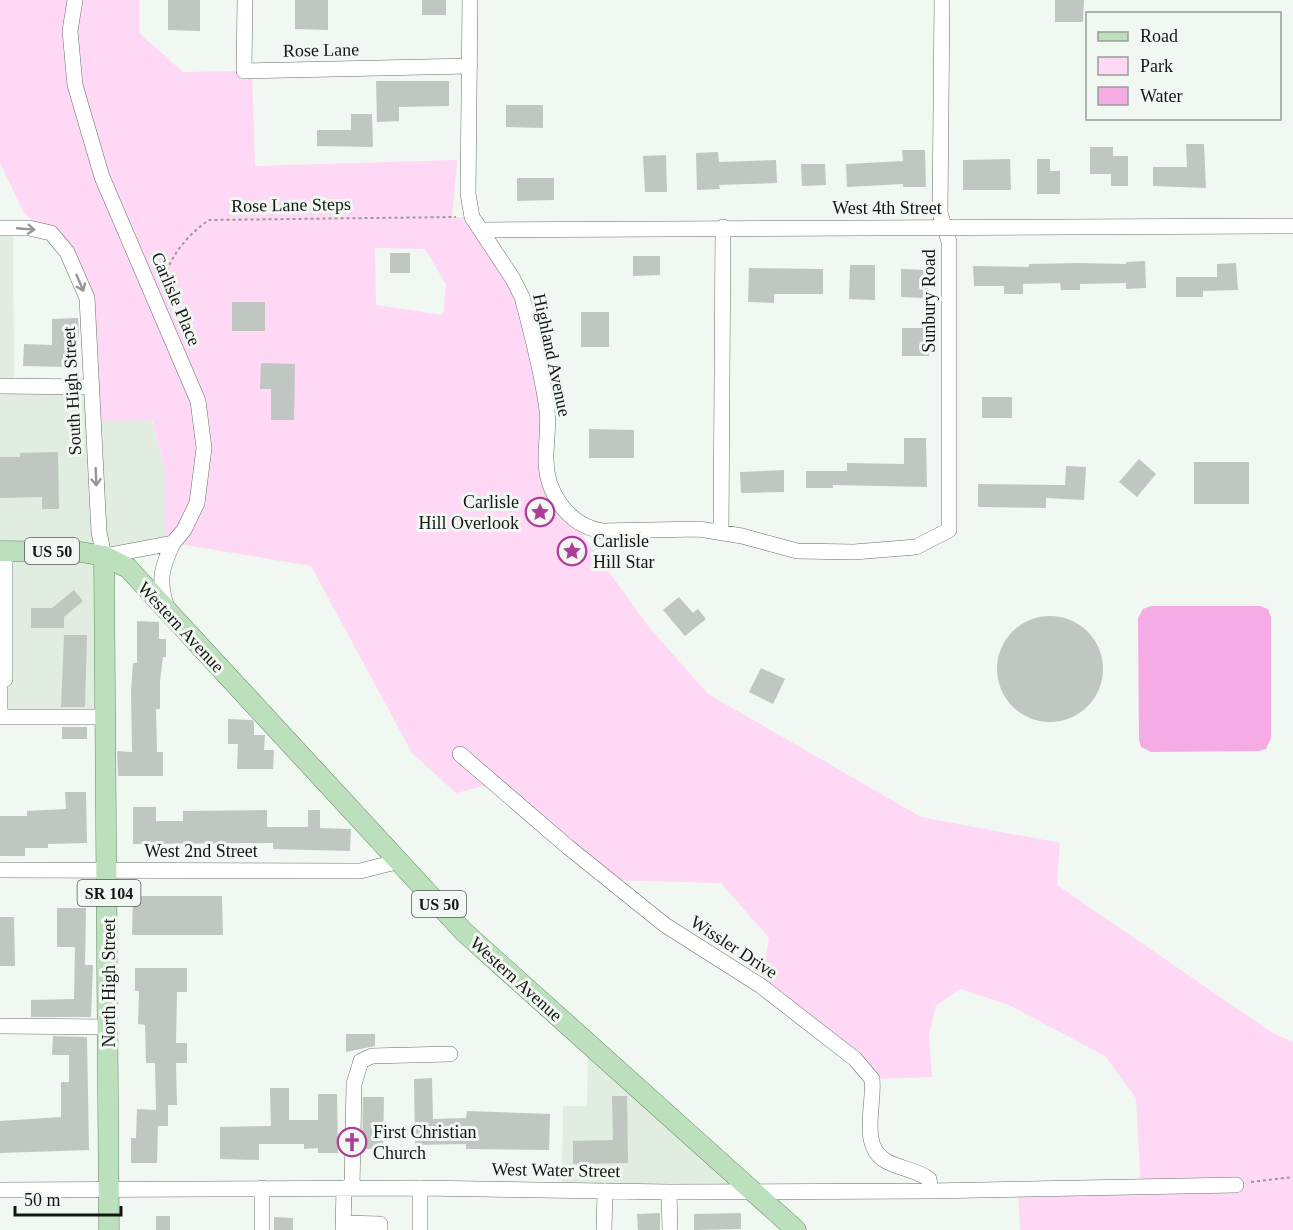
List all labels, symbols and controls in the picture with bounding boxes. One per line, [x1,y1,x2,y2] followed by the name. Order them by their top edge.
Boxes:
[1086,12,1281,120] legend
[1140,26,1178,46] text: Road
[283,39,359,61] street label: Rose Lane
[1140,56,1173,76] text: Park
[1140,86,1183,106] text: Water
[231,194,351,216] street label: Rose Lane Steps
[832,198,942,218] street label: West 4th Street
[15,224,35,235] one-way arrow
[147,249,205,349] street label: Carlisle Place
[919,249,939,353] street label: Sunbury Road
[75,274,86,292] one-way arrow
[529,292,575,418] street label: Highland Avenue
[59,326,85,456] street label: South High Street
[91,466,102,486] one-way arrow
[419,492,519,533] place label: Carlisle Hill Overlook
[524,496,556,528] place icon: Carlisle Hill Overlook
[593,531,655,572] place label: Carlisle Hill Star
[556,535,588,567] place icon: Carlisle Hill Star
[25,538,79,564] road number: US 50
[134,578,228,676] street label: Western Avenue
[144,841,258,861] street label: West 2nd Street
[78,880,140,906] road number: SR 104
[412,891,466,917] road number: US 50
[687,911,781,983] street label: Wissler Drive
[99,919,119,1047] street label: North High Street
[466,933,566,1025] street label: Western Avenue
[373,1122,477,1163] place label: First Christian Church
[336,1126,368,1158] church icon: First Christian Church
[491,1159,621,1181] street label: West Water Street
[15,1179,122,1217] scale bar
[24,1190,61,1210] text: 50 m

